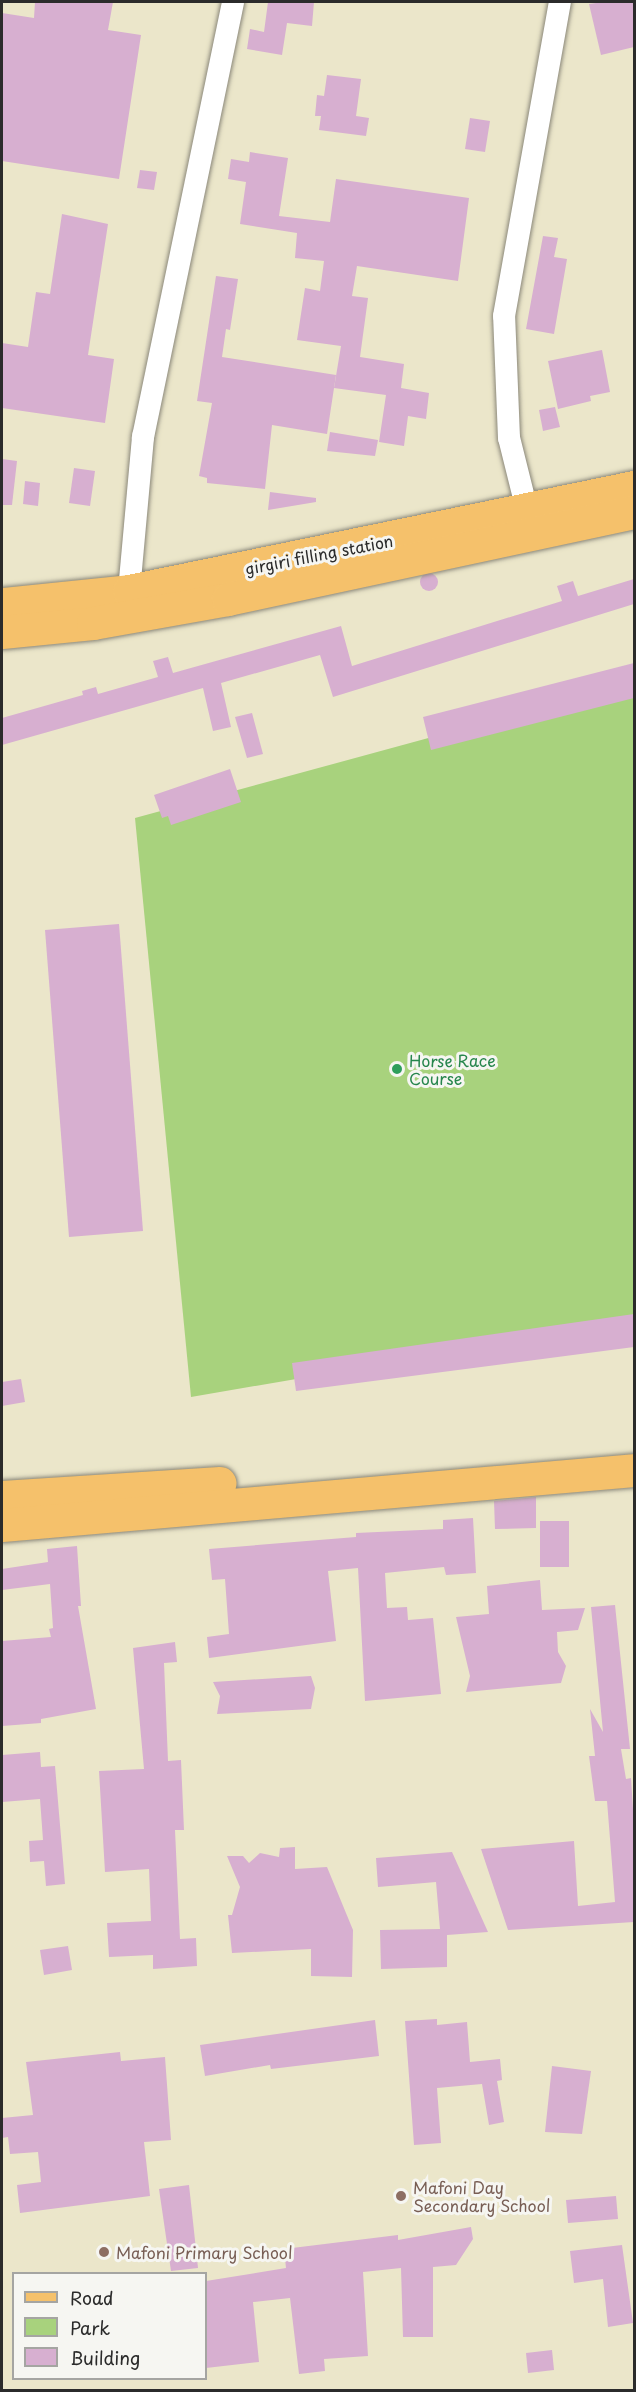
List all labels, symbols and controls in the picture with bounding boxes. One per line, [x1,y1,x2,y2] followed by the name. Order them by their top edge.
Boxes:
[244,530,394,578] street label: girgiri filling station
[409,1050,496,1088] place label: Horse Race Course
[390,1062,404,1076] marker: Horse Race Course
[413,2177,550,2215] place label: Mafoni Day Secondary School
[394,2189,408,2203] marker: Mafoni Day Secondary School
[116,2242,293,2262] place label: Mafoni Primary School
[97,2245,111,2259] marker: Mafoni Primary School
[12,2272,207,2380] legend
[70,2284,114,2311] text: Road
[70,2314,110,2341] text: Park
[70,2344,140,2371] text: Building

